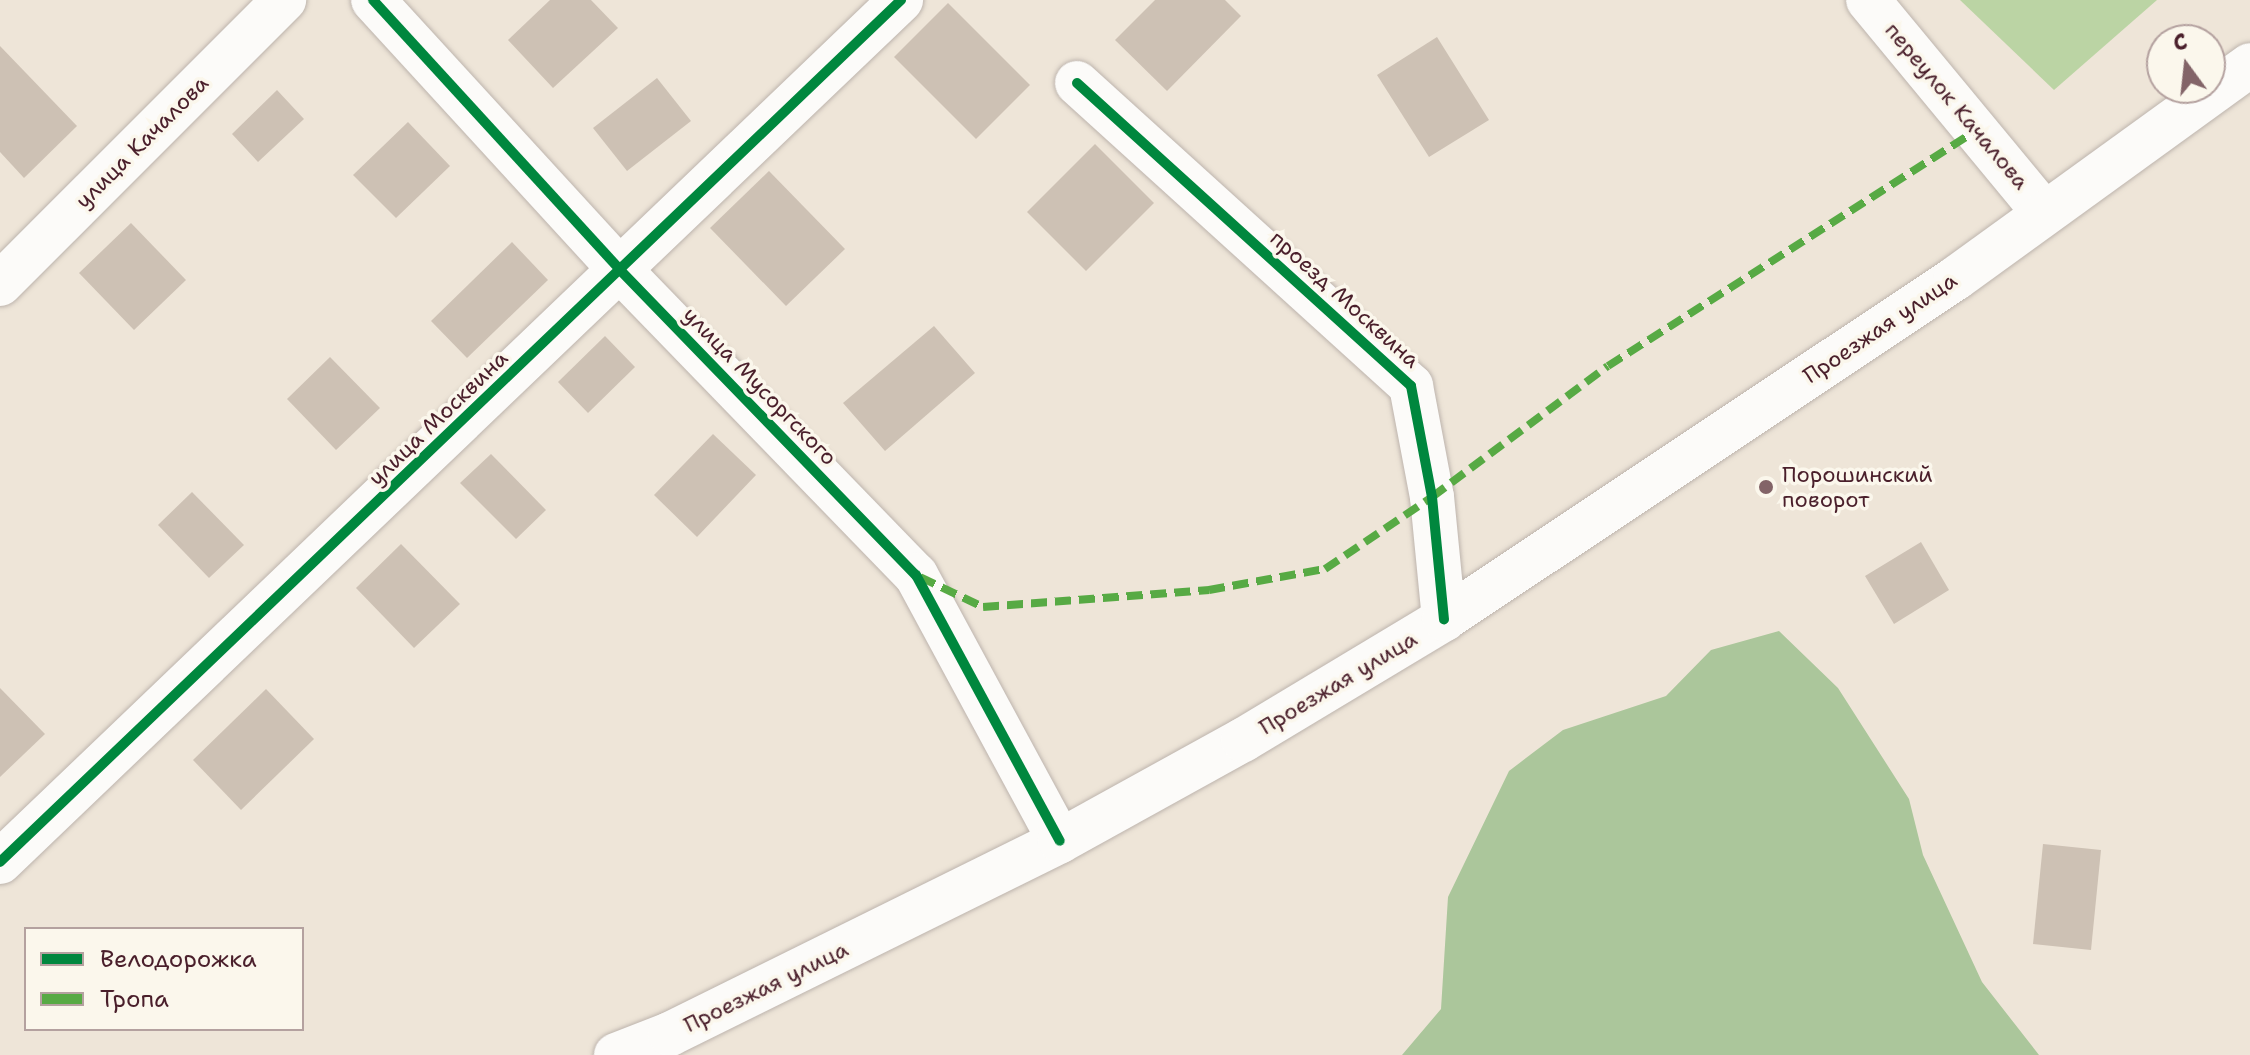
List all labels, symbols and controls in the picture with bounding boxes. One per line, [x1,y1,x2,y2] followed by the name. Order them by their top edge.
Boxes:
[1879,17,2035,195] street label: переулок Качалова
[2146,24,2226,104] north arrow
[2170,27,2190,58] text: С
[70,70,214,214] street label: улица Качалова
[1265,225,1425,373] street label: проезд Москвина
[1798,267,1962,389] street label: Проезжая улица
[678,301,842,471] street label: улица Мусоргского
[363,345,513,491] street label: улица Москвина
[1782,461,1933,512] place label: Порошинский поворот
[1757,478,1775,496] marker: Порошинский поворот
[1254,625,1422,741] street label: Проезжая улица
[24,927,304,1031] legend
[680,936,852,1038] street label: Проезжая улица
[100,943,257,975] text: Велодорожка
[100,983,169,1015] text: Тропа

